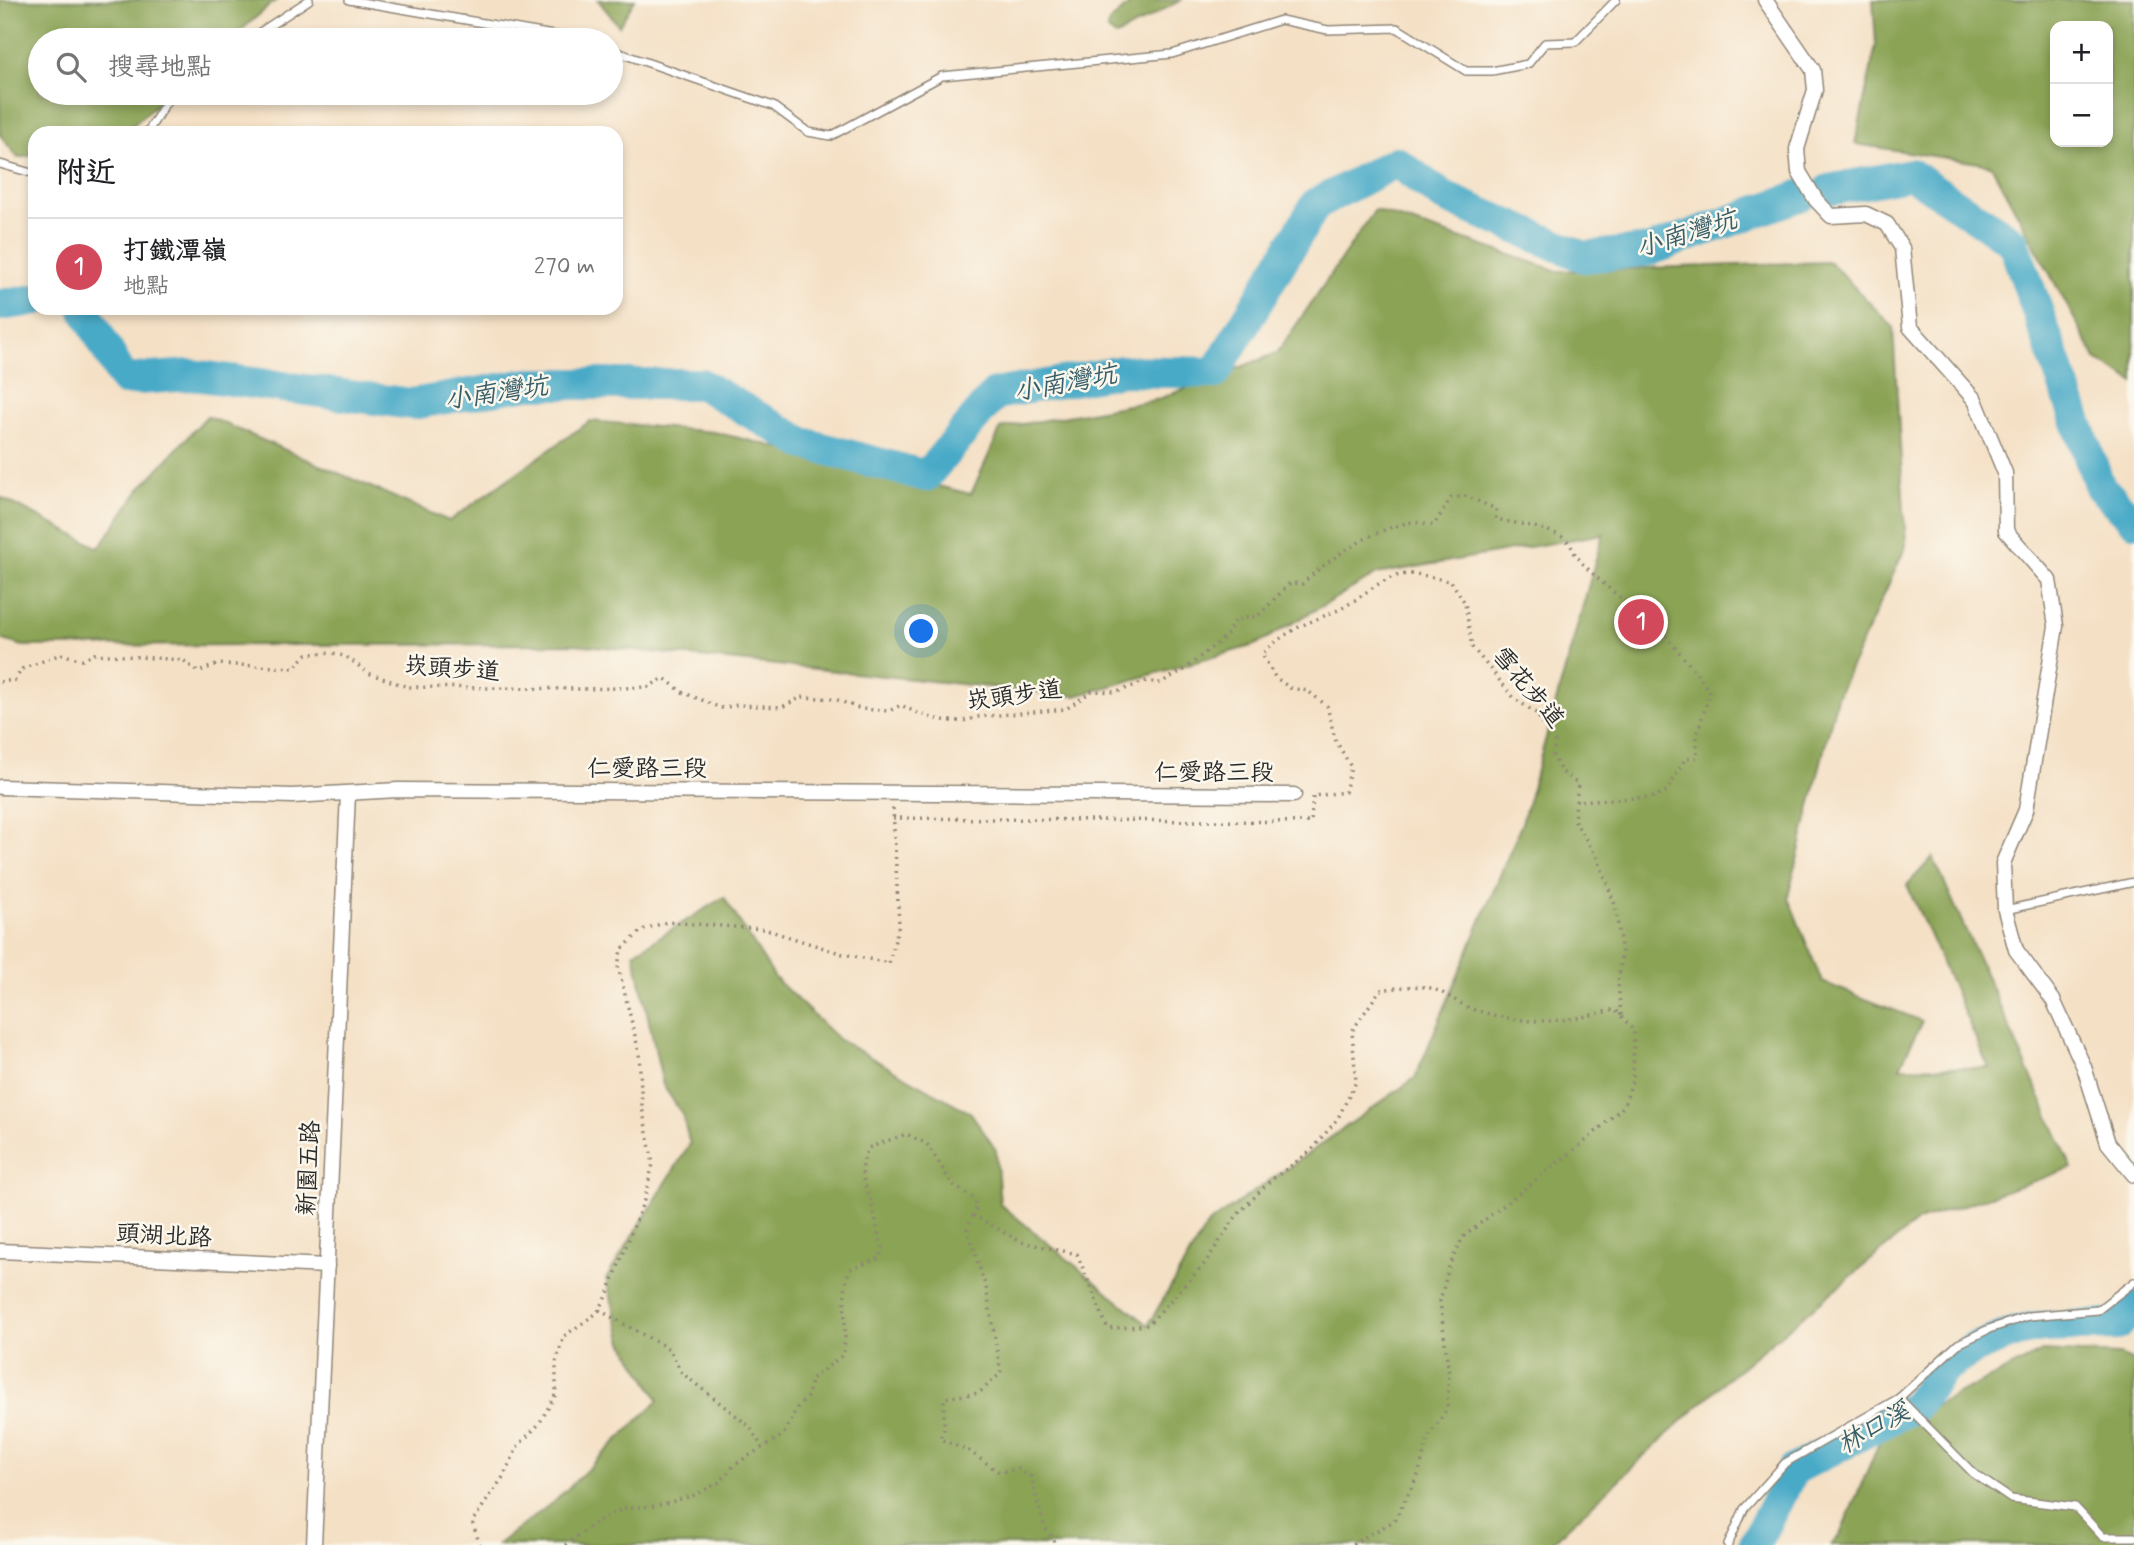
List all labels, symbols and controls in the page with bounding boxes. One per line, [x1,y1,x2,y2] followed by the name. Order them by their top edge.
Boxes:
[2050,21,2113,147] map controls
[2050,21,2113,84] button: +
[28,28,623,105] search box
[52,48,90,86] icon: search
[108,51,212,85] text: 搜尋地點
[2050,84,2113,147] button: −
[56,154,116,193] text: 附近
[1632,203,1744,266] water label: 小南灣坑
[123,235,227,269] text: 打鐵潭嶺
[74,252,84,282] text: 1
[534,252,595,282] text: 270 m
[123,272,169,302] text: 地點
[1011,358,1122,410] water label: 小南灣坑
[442,369,553,418] water label: 小南灣坑
[1618,596,1664,648] pin: 1
[904,614,938,648] your location
[1485,641,1571,735] street label: 雪花步道
[403,651,501,688] street label: 崁頭步道
[965,674,1064,719] street label: 崁頭步道
[587,754,707,785] street label: 仁愛路三段
[1154,758,1274,789] street label: 仁愛路三段
[292,1119,327,1217] street label: 新園五路
[115,1219,213,1254] street label: 頭湖北路
[1832,1394,1918,1463] water label: 林口溪

